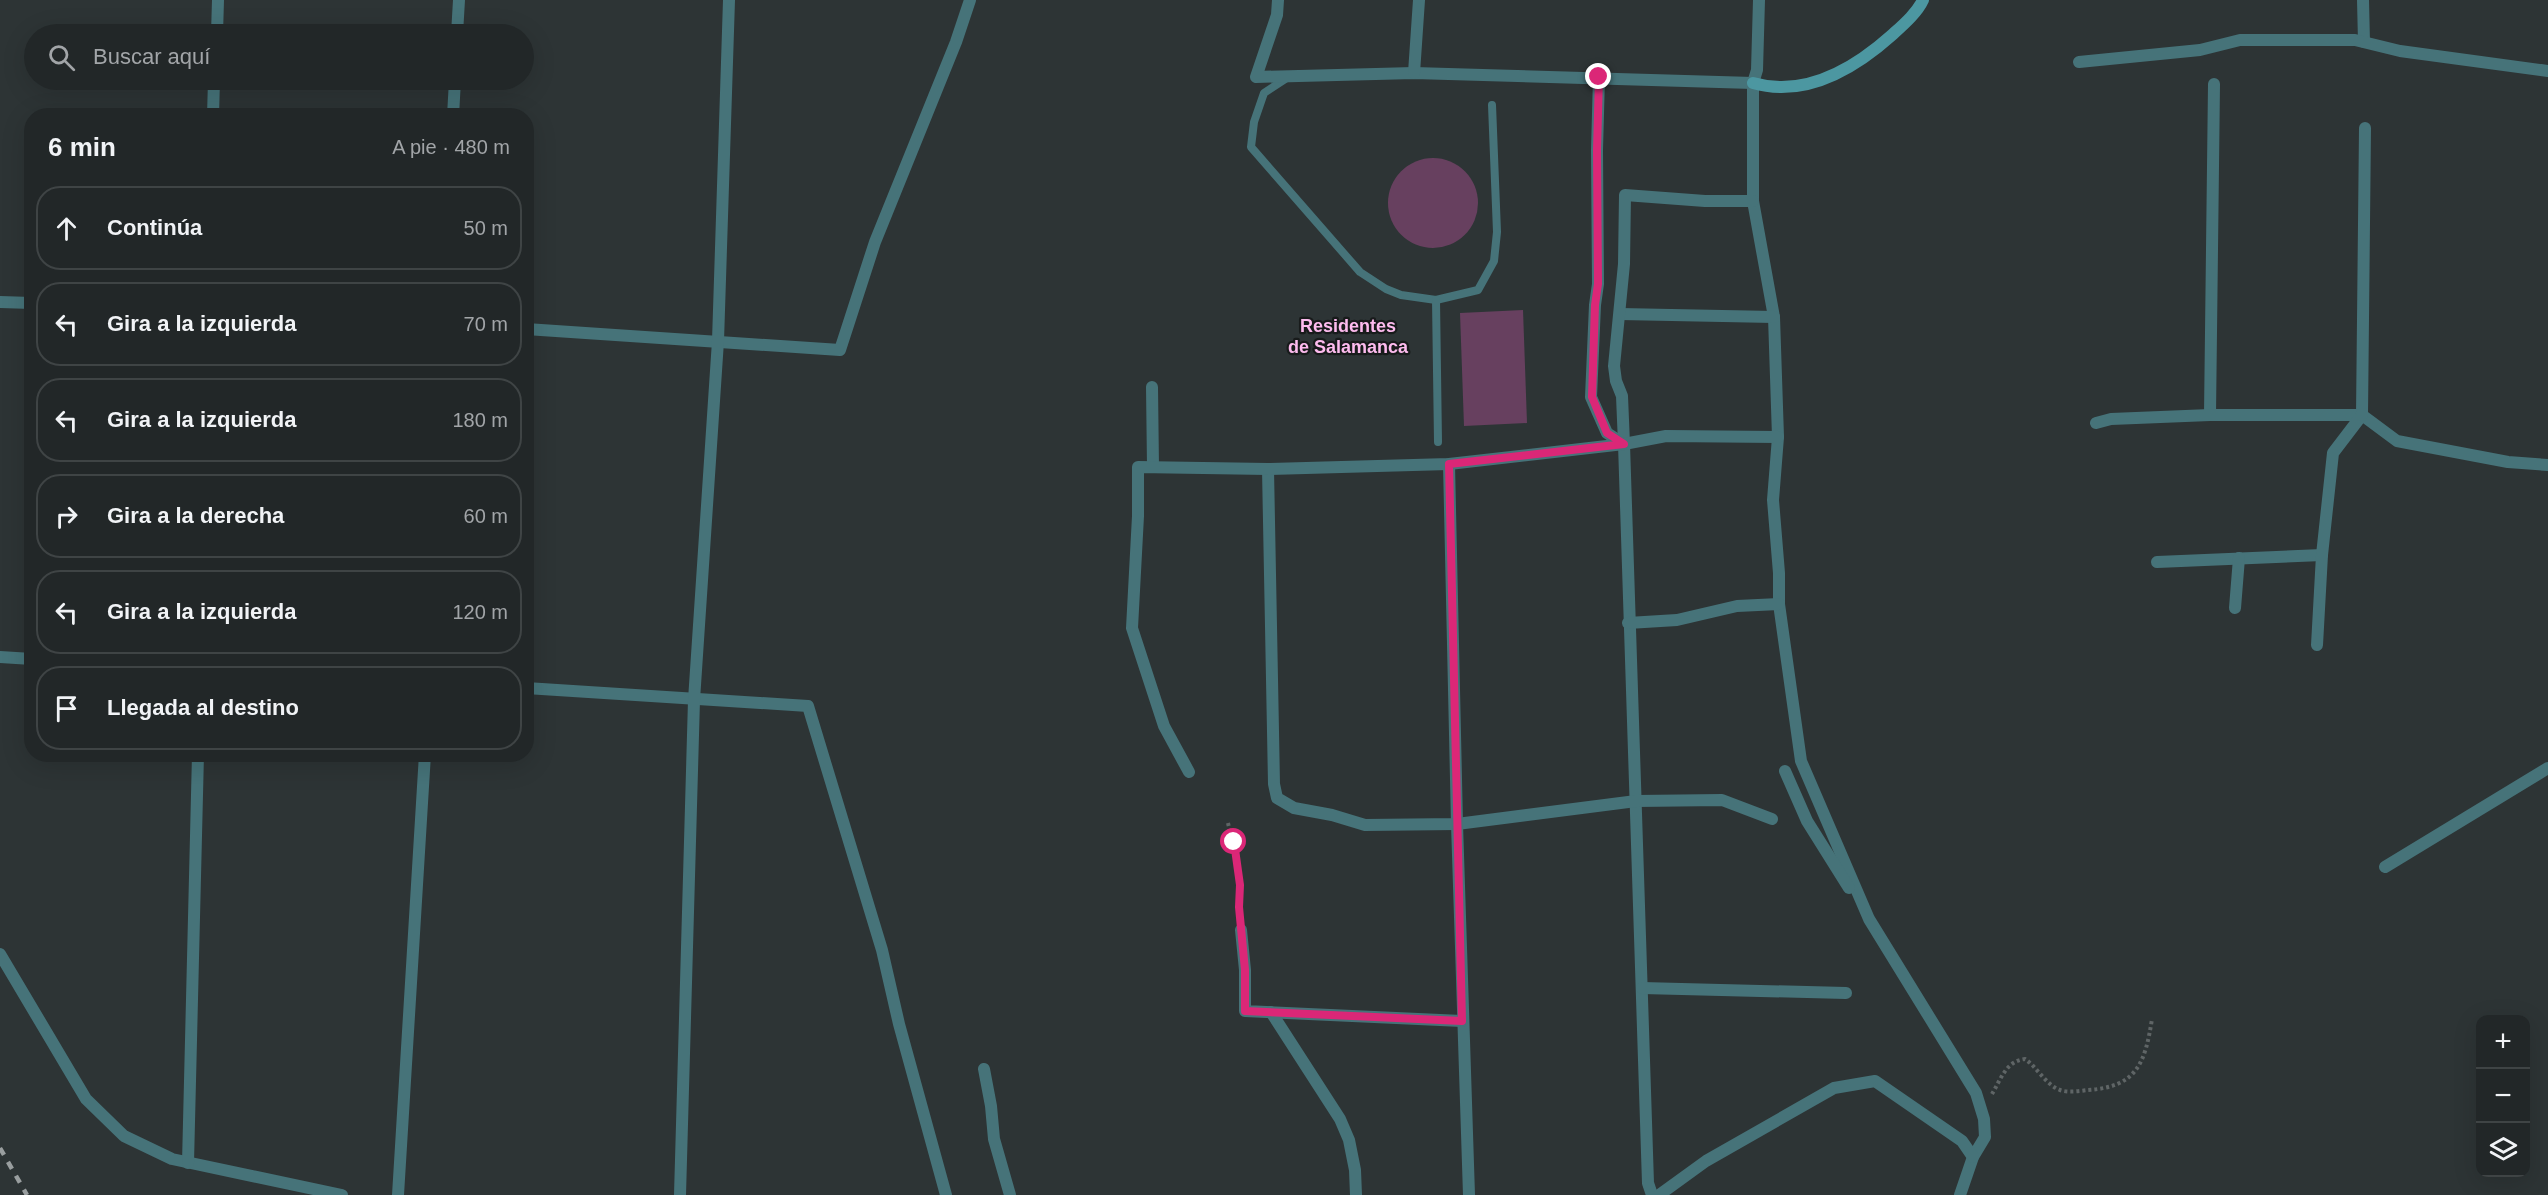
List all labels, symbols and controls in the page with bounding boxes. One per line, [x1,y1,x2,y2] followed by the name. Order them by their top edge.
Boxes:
[24,24,534,90] search box
[45,41,78,74] icon: search
[93,44,210,69] text: Buscar aquí
[1585,63,1611,89] route end
[48,132,116,162] text: 6 min
[392,136,510,158] text: A pie · 480 m
[50,212,83,245] icon: ahead
[107,215,202,240] text: Continúa
[464,217,508,239] text: 50 m
[50,308,83,341] icon: left
[107,311,297,336] text: Gira a la izquierda
[464,313,508,335] text: 70 m
[1288,316,1409,357] district label: Residentes de Salamanca
[50,404,83,437] icon: left
[107,407,297,432] text: Gira a la izquierda
[452,409,508,431] text: 180 m
[50,500,83,533] icon: right
[107,503,284,528] text: Gira a la derecha
[464,505,508,527] text: 60 m
[50,596,83,629] icon: left
[107,599,297,624] text: Gira a la izquierda
[452,601,508,623] text: 120 m
[50,692,83,725] icon: arrive
[107,695,299,720] text: Llegada al destino
[1220,828,1246,854] route start
[2476,1015,2530,1177] map controls
[2476,1015,2530,1069] button: +
[2476,1069,2530,1123] button: −
[2476,1123,2530,1177] button: layers

